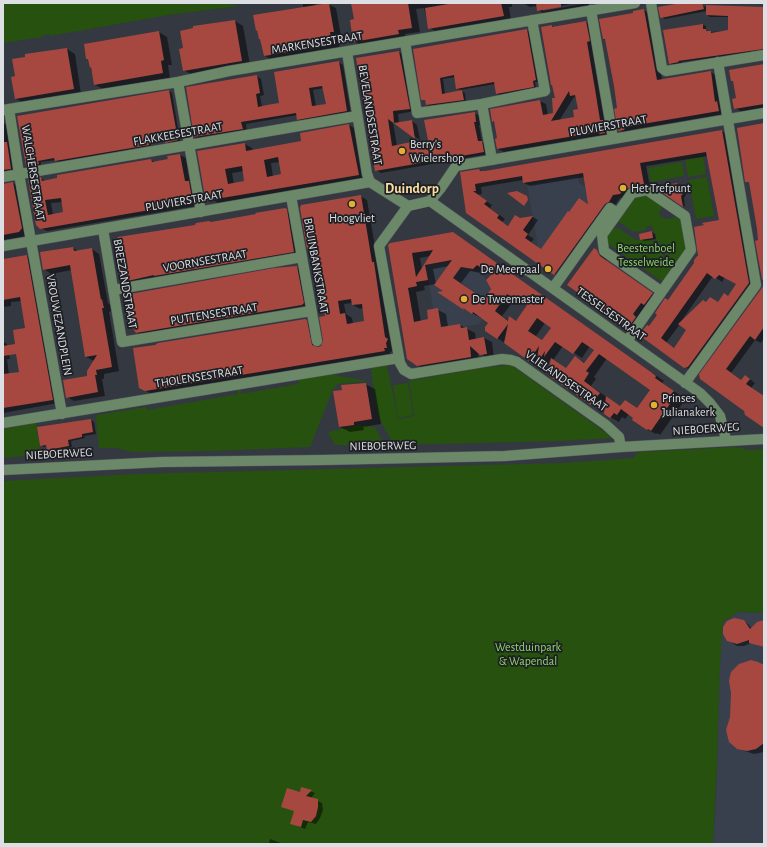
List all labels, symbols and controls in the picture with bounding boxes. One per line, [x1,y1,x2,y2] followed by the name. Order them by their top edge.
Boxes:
[270,29,364,57] street label: MARKENSESTRAAT
[355,64,385,166] street label: BEVELANDSESTRAAT
[568,112,648,140] street label: PLUVIERSTRAAT
[132,119,224,149] street label: FLAKKEESESTRAAT
[18,124,48,222] street label: WALCHERSESTRAAT
[410,137,464,165] place label: Berry's Wielershop
[397,146,407,156] marker: Berry's Wielershop
[385,181,439,197] district label: Duindorp
[631,181,691,195] place label: Het Trefpunt
[618,183,628,193] marker: Het Trefpunt
[144,187,224,215] street label: PLUVIERSTRAAT
[347,199,357,209] marker: Hoogvliet
[329,211,375,225] place label: Hoogvliet
[300,217,332,315] street label: BRUINBANKSTRAAT
[110,238,140,330] street label: BREEZANDSTRAAT
[617,241,675,269] park label: Beestenboel Tesselweide
[162,247,248,275] street label: VOORNSESTRAAT
[480,262,540,276] place label: De Meerpaal
[543,264,553,274] marker: De Meerpaal
[43,273,75,377] street label: VROUWEZANDPLEIN
[573,284,649,344] street label: TESSELSESTRAAT
[472,292,544,306] place label: De Tweemaster
[459,294,469,304] marker: De Tweemaster
[169,300,259,328] street label: PUTTENSESTRAAT
[522,347,610,415] street label: VLIELANDSESTRAAT
[154,363,244,391] street label: THOLENSESTRAAT
[662,391,715,419] place label: Prinses Julianakerk
[649,400,659,410] marker: Prinses Julianakerk
[672,419,740,439] street label: NIEBOERWEG
[349,438,417,454] street label: NIEBOERWEG
[25,445,93,463] street label: NIEBOERWEG
[495,640,561,668] park label: Westduinpark & Wapendal

